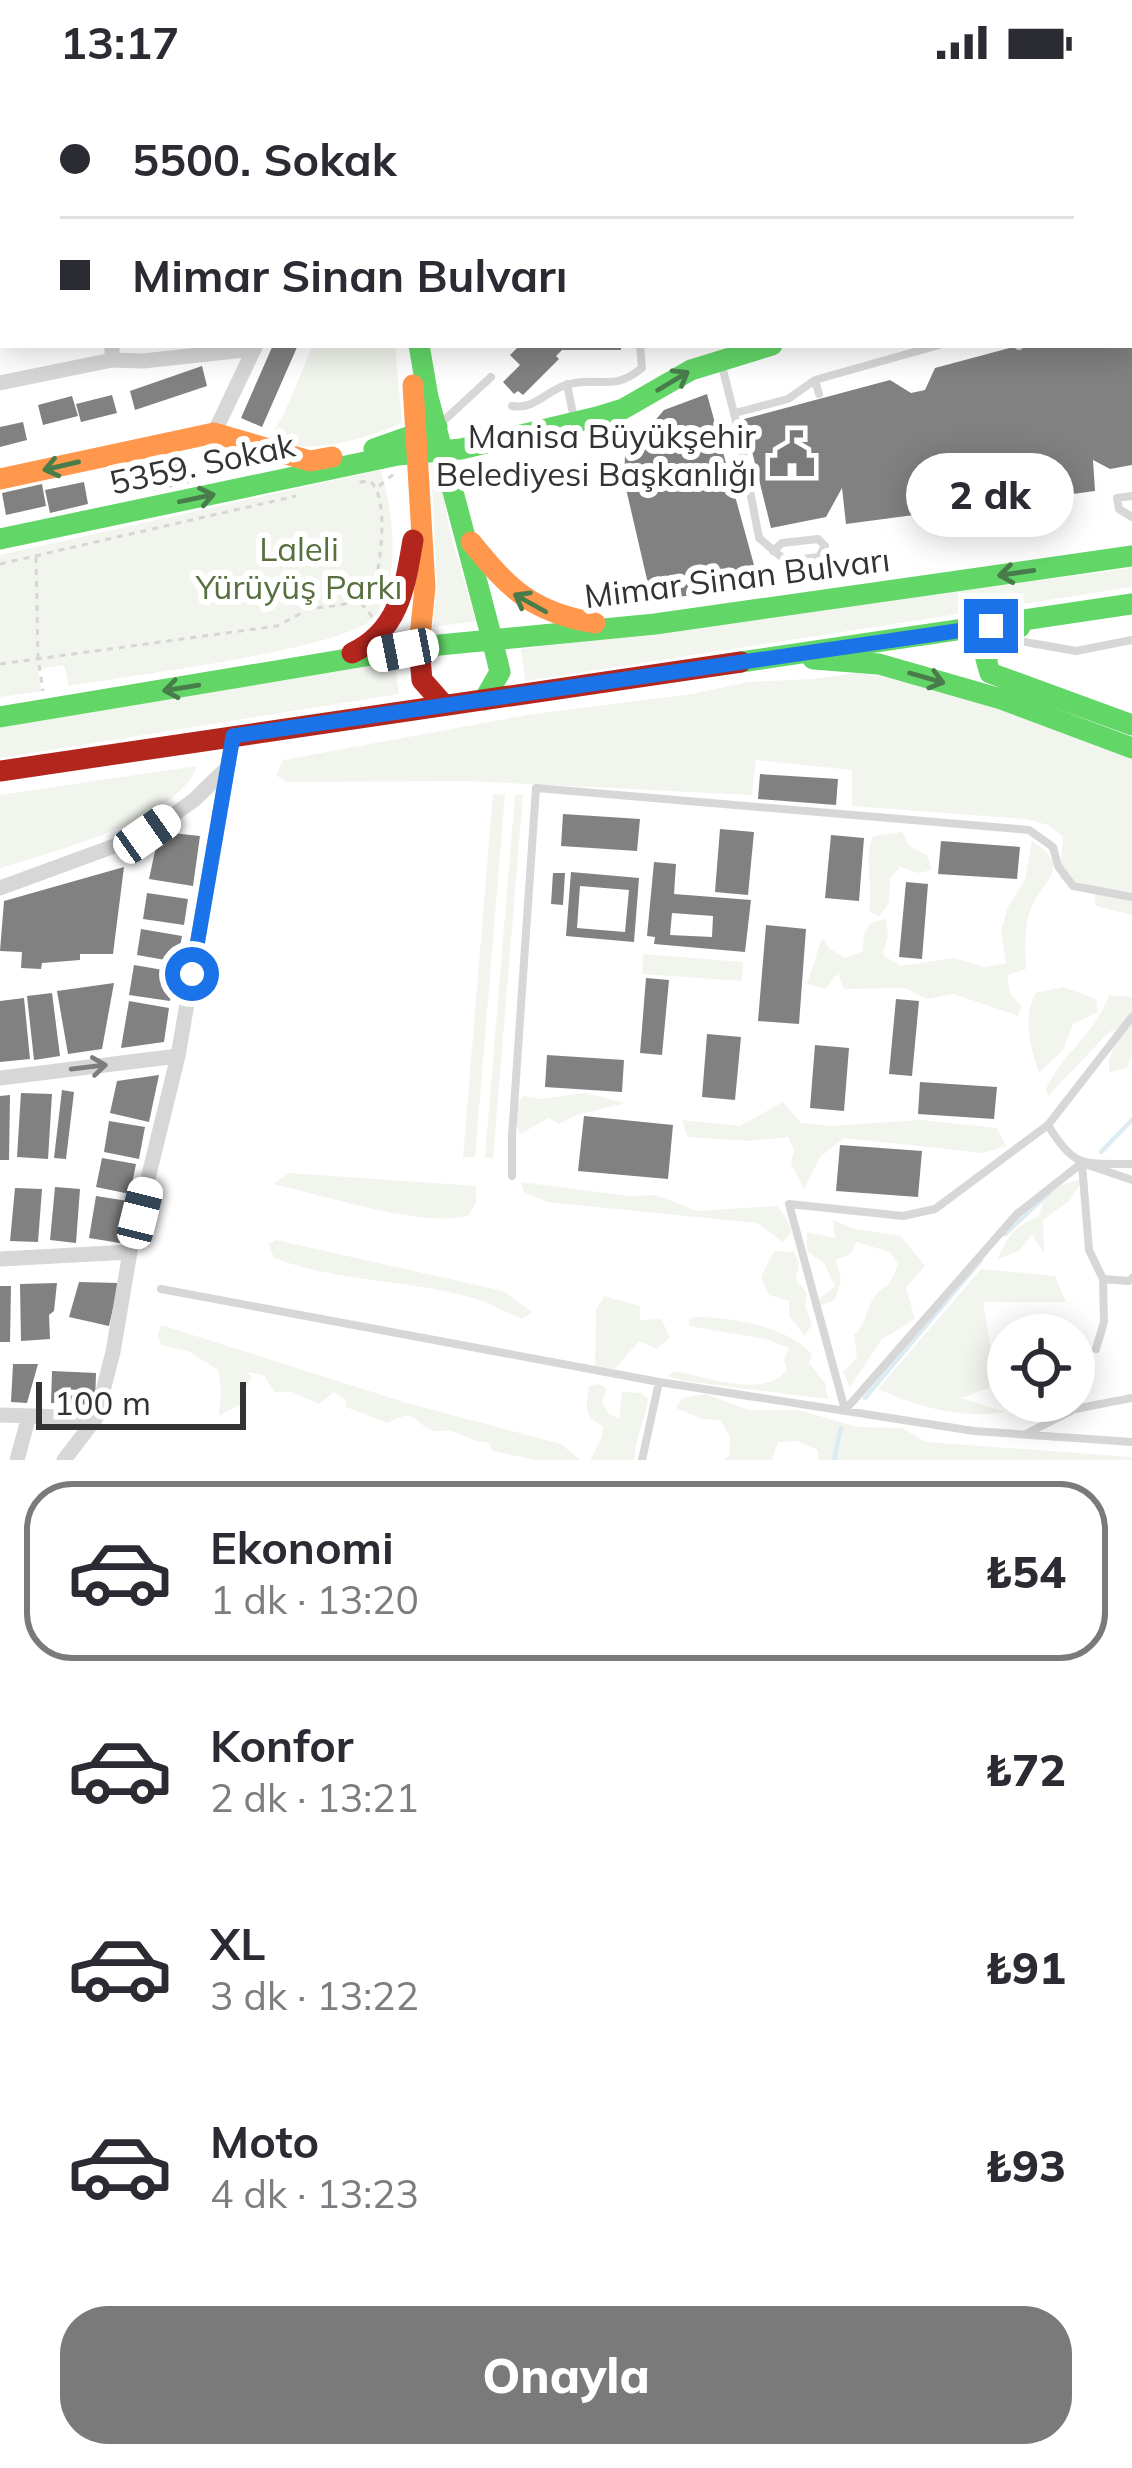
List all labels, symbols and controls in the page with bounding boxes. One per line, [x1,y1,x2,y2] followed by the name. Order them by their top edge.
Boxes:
[60,14,179,70] text: 13:17
[132,131,397,187] text: 5500. Sokak
[132,247,568,303] text: Mimar Sinan Bulvarı
[655,369,689,393] one-way arrow
[436,415,756,494] place label: Manisa Büyükşehir Belediyesi Başkanlığı
[106,423,299,503] street label: 5359. Sokak
[767,429,817,479] public building icon: Manisa Büyükşehir Belediyesi Başkanlığı
[907,452,1075,536] callout: 2 dk
[42,456,80,478] one-way arrow
[949,470,1031,519] text: 2 dk
[177,485,215,508] one-way arrow
[195,528,402,607] park label: Laleli Yürüyüş Parkı
[582,538,892,616] street label: Mimar Sinan Bulvarı
[997,562,1036,585] one-way arrow
[514,591,549,614] one-way arrow
[964,599,1018,653] route end
[364,625,442,675] car
[907,669,945,691] one-way arrow
[162,678,201,701] one-way arrow
[107,799,187,869] car
[165,947,219,1001] route start
[69,1055,108,1077] one-way arrow
[114,1174,166,1252] car
[987,1314,1095,1422] map controls
[987,1314,1095,1422] button: locate
[36,1376,246,1429] scale bar
[54,1382,151,1423] text: 100 m
[66,1517,174,1625] icon: car
[210,1519,394,1575] text: Ekonomi
[985,1543,1066,1599] text: ₺54
[210,1575,419,1624] text: 1 dk · 13:20
[66,1715,174,1823] icon: car
[210,1717,353,1773] text: Konfor
[985,1741,1066,1797] text: ₺72
[210,1773,419,1822] text: 2 dk · 13:21
[66,1913,174,2021] icon: car
[210,1915,265,1971] text: XL
[985,1939,1066,1995] text: ₺91
[210,1971,419,2020] text: 3 dk · 13:22
[66,2111,174,2219] icon: car
[210,2113,319,2169] text: Moto
[985,2137,1066,2193] text: ₺93
[210,2169,419,2218] text: 4 dk · 13:23
[60,2306,1072,2444] button: Onayla

